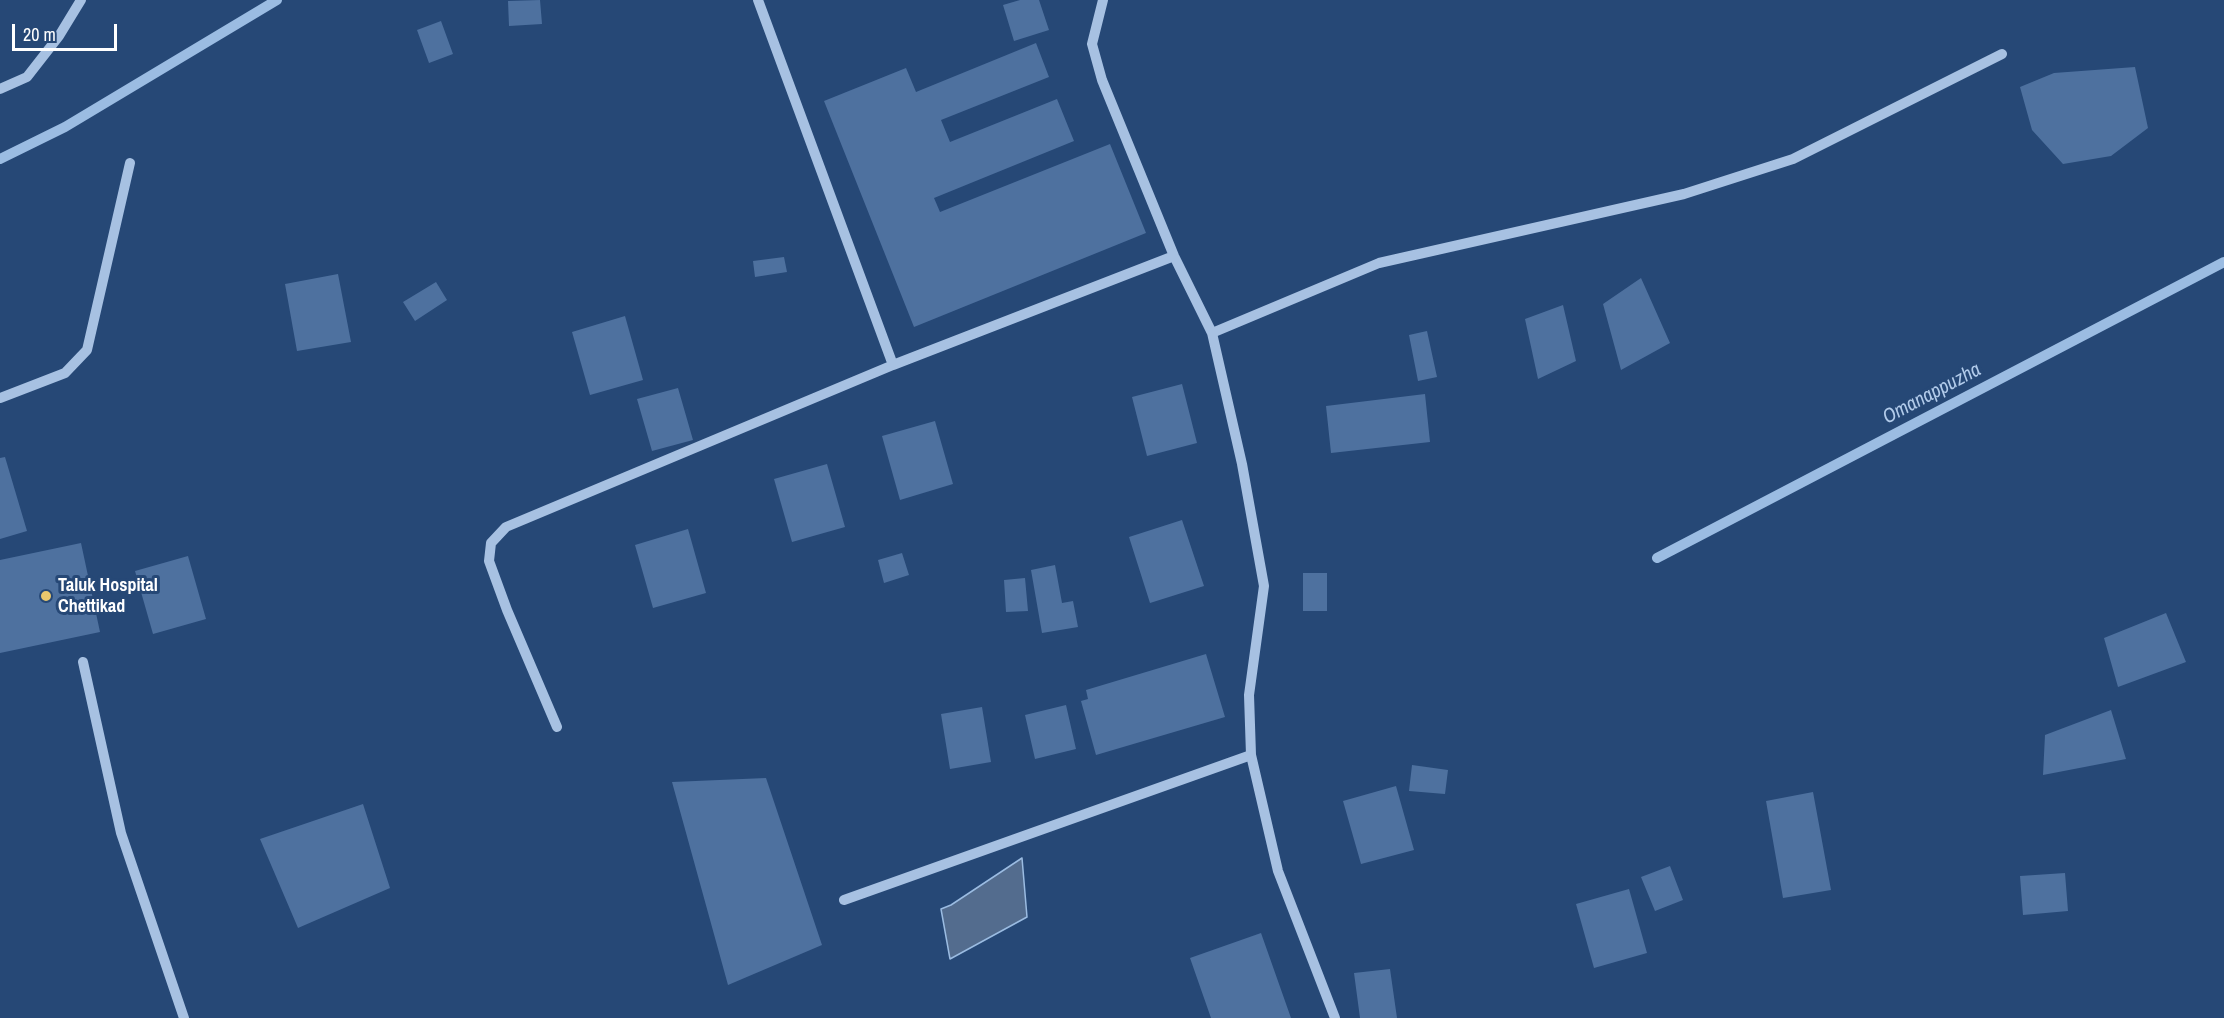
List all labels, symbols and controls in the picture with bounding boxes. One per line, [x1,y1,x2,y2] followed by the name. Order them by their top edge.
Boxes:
[15,12,120,50] scale bar
[23,22,56,47] text: 20 m
[1879,358,1985,430] water label: Omanappuzha
[58,575,158,618] place label: Taluk Hospital Chettikad
[39,589,53,603] marker: Taluk Hospital Chettikad

